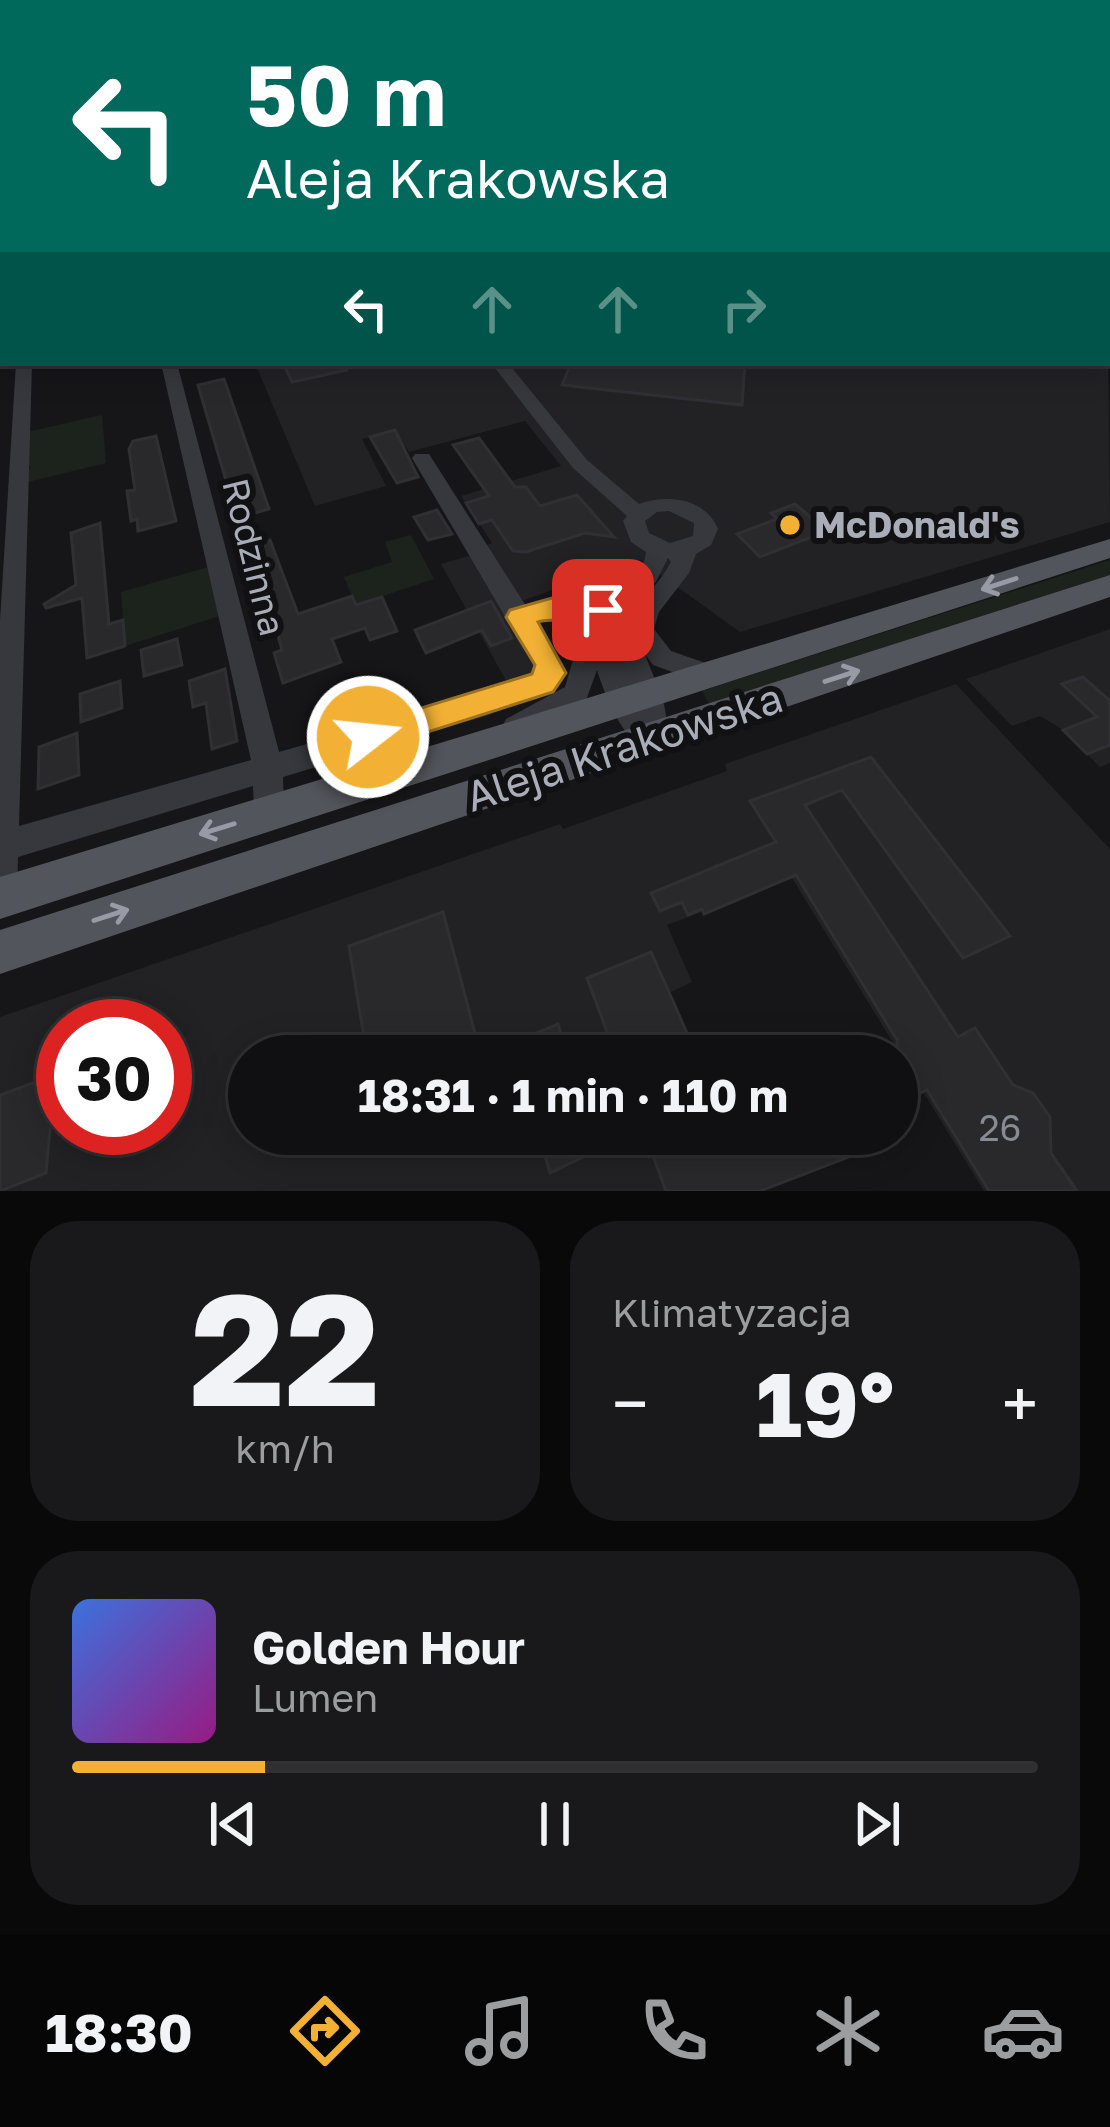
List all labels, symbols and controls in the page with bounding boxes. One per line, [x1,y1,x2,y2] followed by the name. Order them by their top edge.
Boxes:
[246,44,446,144] text: 50 m
[48,48,204,204] icon: left
[246,145,670,210] text: Aleja Krakowska
[333,276,399,342] icon: left
[459,276,525,342] icon: ahead
[585,276,651,342] icon: ahead
[711,276,777,342] icon: right
[214,474,295,640] street label: Rodzinna
[814,503,1020,546] place label: McDonald's
[777,512,803,538] marker: McDonald's
[552,559,654,661] pin
[980,574,1018,596] one-way arrow
[570,577,636,643] icon: arrive
[822,664,860,686] one-way arrow
[459,671,788,821] street label: Aleja Krakowska
[305,674,431,800] position arrow
[199,819,237,841] one-way arrow
[91,902,129,924] one-way arrow
[36,999,192,1155] speed limit sign: 30
[358,1068,788,1122] text: 18:31 · 1 min · 110 m
[979,1106,1021,1149] house number: 26
[190,1253,380,1440] text: 22
[612,1289,852,1336] text: Klimatyzacja
[756,1349,894,1457] text: 19°
[612,1363,648,1443] text: −
[1002,1363,1038,1443] text: +
[235,1425,335,1472] text: km/h
[252,1620,525,1674] text: Golden Hour
[252,1674,378,1721] text: Lumen
[200,1791,266,1857] icon: previous
[522,1791,588,1857] icon: pause
[844,1791,910,1857] icon: next
[283,1989,367,2073] icon: directions
[458,1989,542,2073] icon: music
[632,1989,716,2073] icon: phone
[806,1989,890,2073] icon: climate
[981,1989,1065,2073] icon: car
[45,1999,193,2064] text: 18:30

